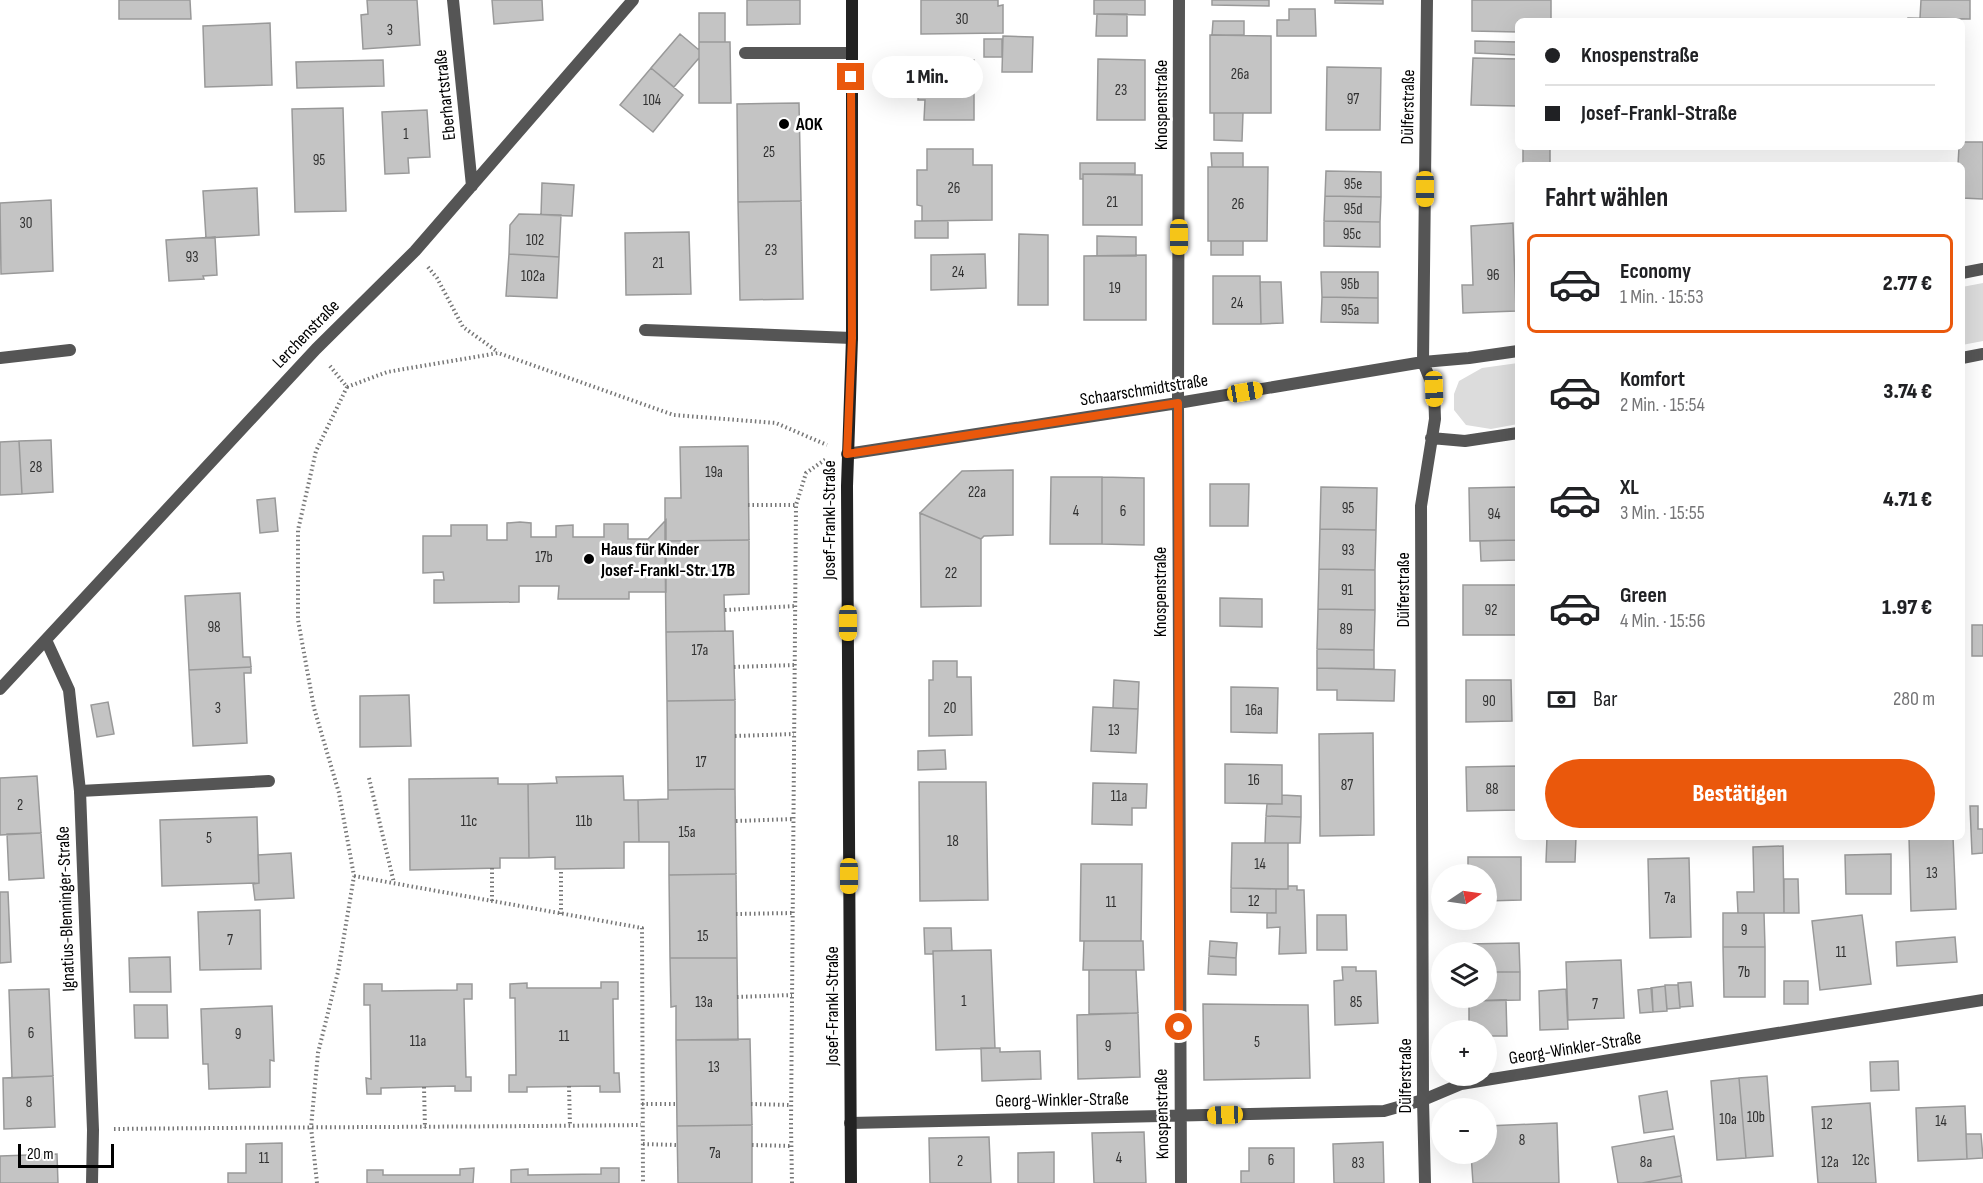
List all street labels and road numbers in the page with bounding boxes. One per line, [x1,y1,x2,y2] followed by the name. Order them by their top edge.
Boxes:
[430,49,460,141] street label: Eberhartstraße
[1151,60,1172,150] street label: Knospenstraße
[1397,69,1419,145] street label: Dülferstraße
[268,295,344,373] street label: Lerchenstraße
[1079,370,1209,410] street label: Schaarschmidtstraße
[819,460,840,581] street label: Josef-Frankl-Straße
[1150,547,1171,637] street label: Knospenstraße
[1393,552,1414,628] street label: Dülferstraße
[53,826,79,992] street label: Ignatius-Blenninger-Straße
[822,946,843,1067] street label: Josef-Frankl-Straße
[1507,1027,1643,1069] street label: Georg-Winkler-Straße
[1395,1038,1416,1114] street label: Dülferstraße
[1151,1069,1173,1159] street label: Knospenstraße
[995,1088,1129,1112] street label: Georg-Winkler-Straße

